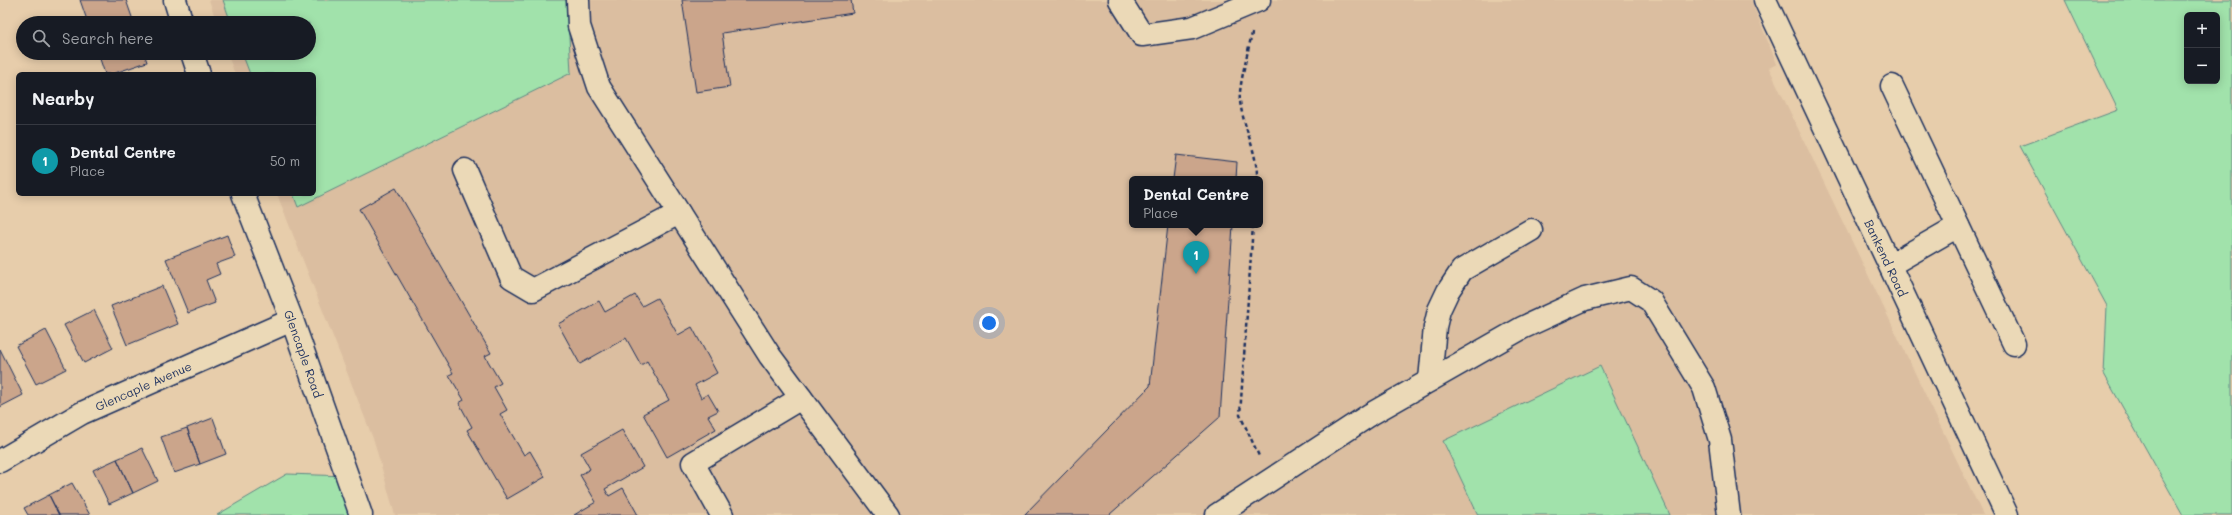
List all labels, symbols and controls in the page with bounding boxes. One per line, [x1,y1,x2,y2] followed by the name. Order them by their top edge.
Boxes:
[2184,12,2220,84] map controls
[2184,12,2220,48] button: +
[16,16,316,60] search box
[30,27,52,49] icon: search
[62,28,153,48] text: Search here
[2184,48,2220,84] button: −
[32,87,94,109] text: Nearby
[70,142,176,162] text: Dental Centre
[42,152,48,169] text: 1
[270,152,300,169] text: 50 m
[70,162,105,179] text: Place
[1129,176,1263,228] popup
[1143,184,1249,204] text: Dental Centre
[1143,204,1178,221] text: Place
[1861,217,1911,299] street label: Bankend Road
[1183,241,1209,274] pin: 1
[281,308,327,400] street label: Glencaple Road
[979,313,999,333] your location
[93,358,194,414] street label: Glencaple Avenue

